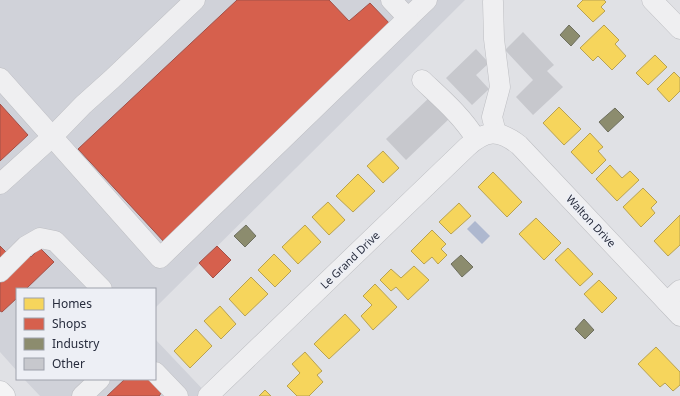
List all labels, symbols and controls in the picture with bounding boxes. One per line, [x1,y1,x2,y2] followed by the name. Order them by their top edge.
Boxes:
[563,191,620,250] street label: Walton Drive
[317,228,383,292] street label: Le Grand Drive
[16,288,156,380] legend
[52,295,92,312] text: Homes
[52,315,87,332] text: Shops
[52,335,100,352] text: Industry
[52,355,85,372] text: Other

